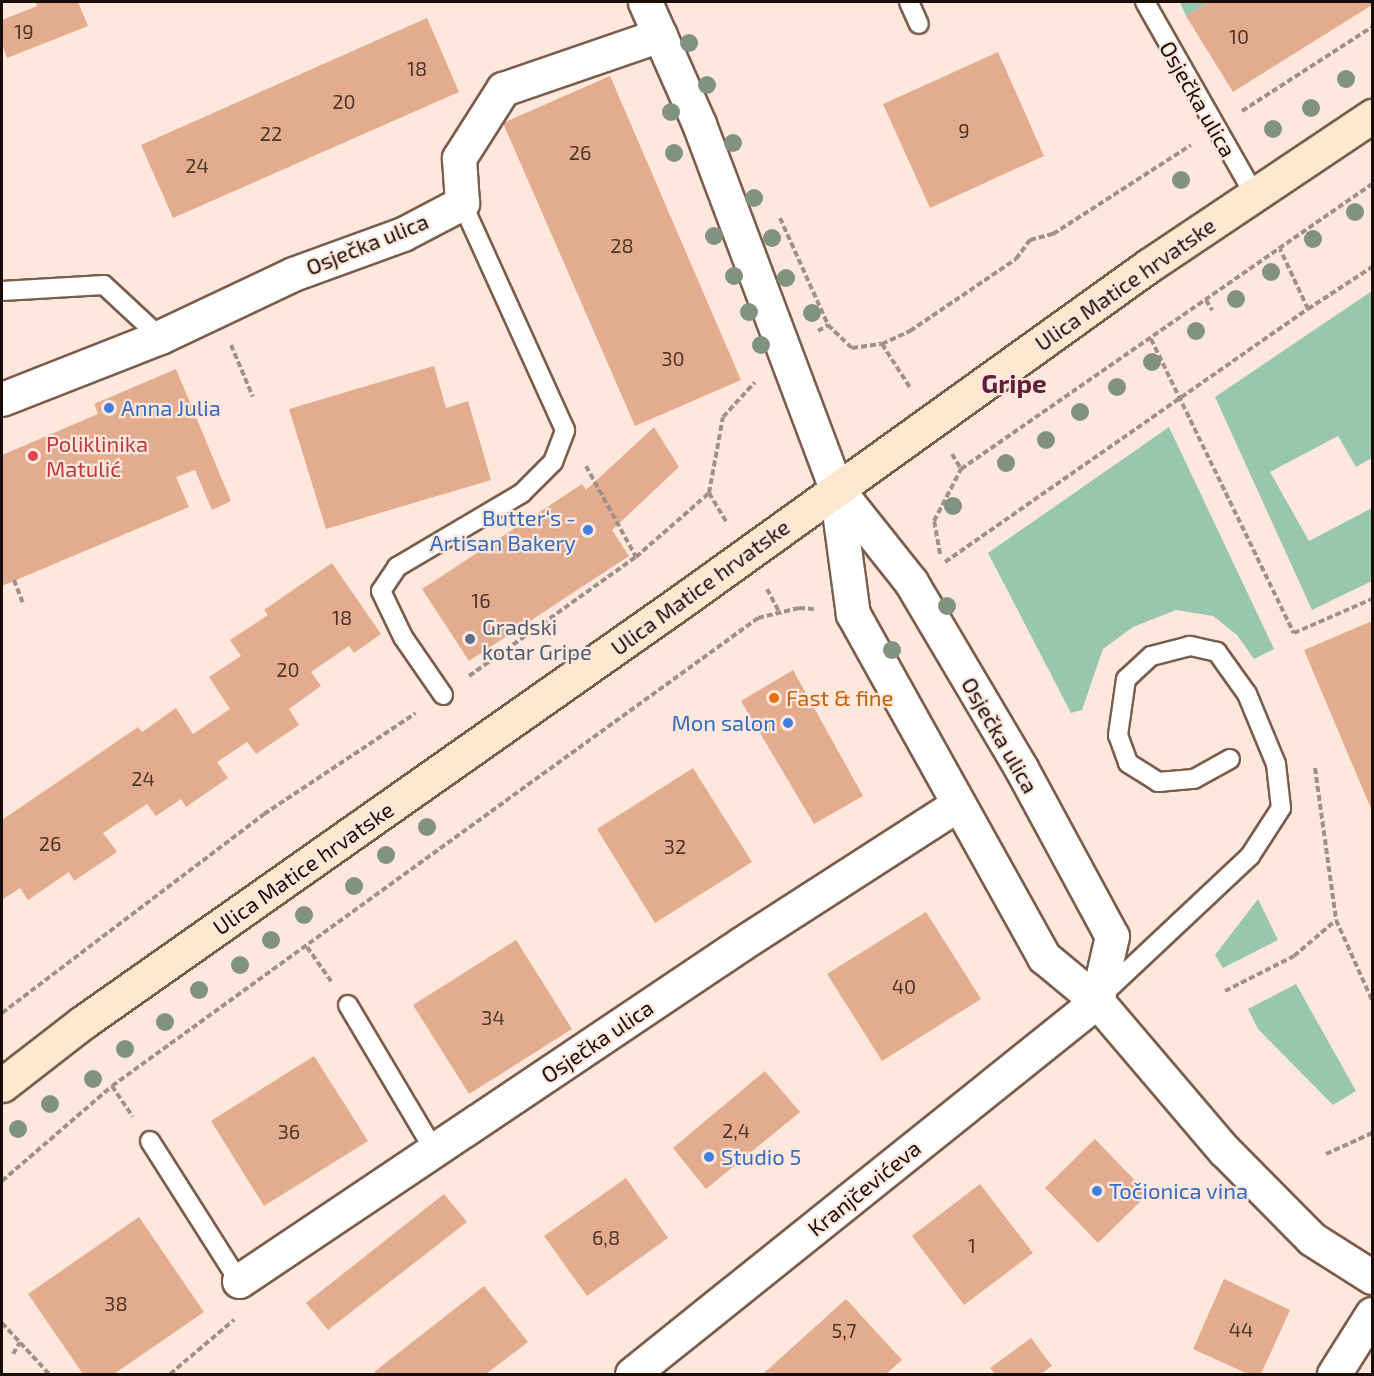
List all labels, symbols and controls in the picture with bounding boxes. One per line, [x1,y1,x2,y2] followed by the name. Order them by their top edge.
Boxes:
[14,19,34,43] house number: 19
[1229,24,1249,48] house number: 10
[1154,36,1242,162] street label: Osječka ulica
[407,56,427,80] house number: 18
[332,89,356,113] house number: 20
[958,118,970,142] house number: 9
[260,121,282,145] house number: 22
[569,140,591,164] house number: 26
[185,153,209,177] house number: 24
[302,208,432,280] street label: Osječka ulica
[1030,212,1220,356] street label: Ulica Matice hrvatske
[610,233,634,257] house number: 28
[661,346,685,370] house number: 30
[981,367,1047,399] district label: Gripe
[121,395,221,421] place label: Anna Julia
[102,401,116,415] marker: Anna Julia
[46,430,148,482] place label: Poliklinika Matulić
[24,447,42,465] marker: Poliklinika Matulić
[430,504,576,556] place label: Butter‘s - Artisan Bakery
[606,513,794,661] street label: Ulica Matice hrvatske
[581,523,595,537] marker: Butter‘s - Artisan Bakery
[471,588,491,612] house number: 16
[332,605,352,629] house number: 18
[482,613,592,664] place label: Gradski kotar Gripe
[463,632,477,646] marker: Gradski kotar Gripe
[276,657,300,681] house number: 20
[956,672,1044,798] street label: Osječka ulica
[786,685,894,711] place label: Fast & fine
[767,691,781,705] marker: Fast & fine
[671,710,776,736] place label: Mon salon
[781,716,795,730] marker: Mon salon
[131,766,155,790] house number: 24
[208,796,398,940] street label: Ulica Matice hrvatske
[39,831,61,855] house number: 26
[664,834,686,858] house number: 32
[892,974,916,998] house number: 40
[536,994,658,1088] street label: Osječka ulica
[481,1005,505,1029] house number: 34
[722,1118,750,1142] house number: 2,4
[278,1119,300,1143] house number: 36
[802,1134,926,1242] street label: Kranjčevićeva
[721,1144,801,1170] place label: Studio 5
[702,1150,716,1164] marker: Studio 5
[1109,1178,1248,1204] place label: Točionica vina
[1090,1184,1104,1198] marker: Točionica vina
[592,1225,620,1249] house number: 6,8
[968,1233,976,1257] house number: 1
[104,1291,128,1315] house number: 38
[1229,1317,1253,1341] house number: 44
[832,1318,856,1342] house number: 5,7

